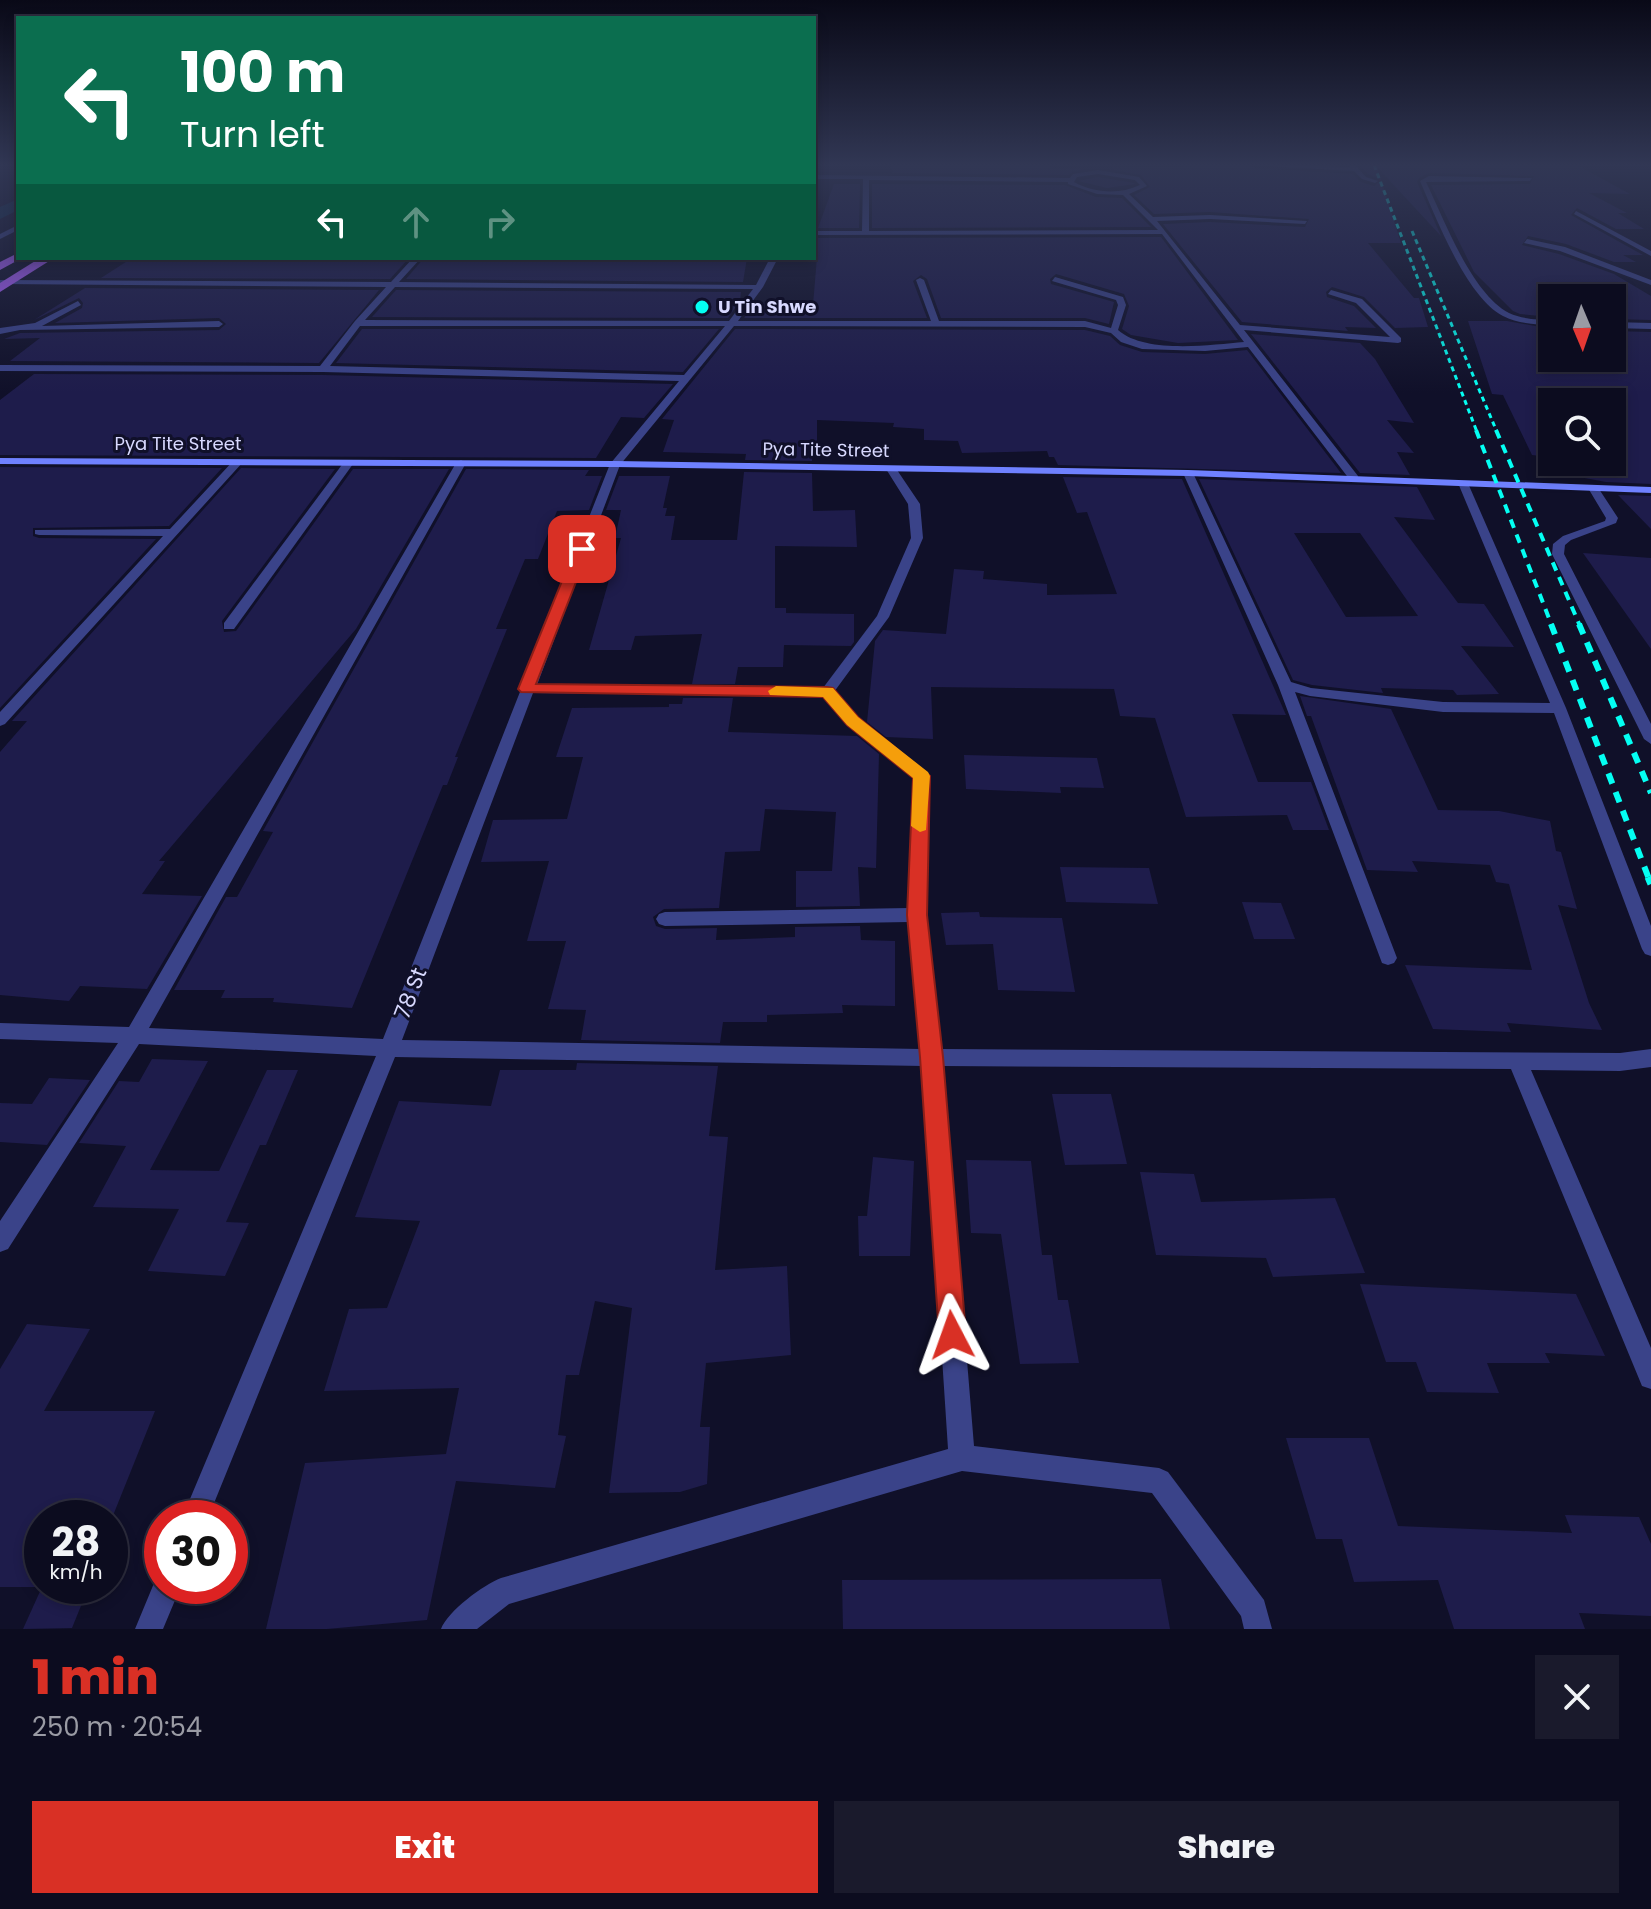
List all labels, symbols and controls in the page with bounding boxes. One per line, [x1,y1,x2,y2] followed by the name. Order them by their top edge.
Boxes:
[180,33,345,112] text: 100 m
[48,48,152,152] icon: left
[180,109,325,160] text: Turn left
[310,200,354,244] icon: left
[394,200,438,244] icon: ahead
[478,200,522,244] icon: right
[1538,284,1626,372] north arrow
[1538,284,1626,476] map controls
[718,294,816,319] place label: U Tin Shwe
[693,298,711,316] marker: U Tin Shwe
[1538,388,1626,476] button: search
[115,431,241,456] street label: Pya Tite Street
[762,436,890,463] street label: Pya Tite Street
[548,515,616,583] pin
[560,527,604,571] icon: arrive
[387,963,434,1023] street label: 78 St
[910,1293,994,1377] position arrow
[144,1500,248,1604] speed limit sign: 30
[52,1514,100,1570] text: 28
[49,1558,103,1586] text: km/h
[32,1644,159,1711] text: 1 min
[1535,1655,1619,1739] button: close
[32,1709,202,1745] text: 250 m · 20:54
[32,1801,818,1893] button: Exit
[834,1801,1619,1893] button: Share

